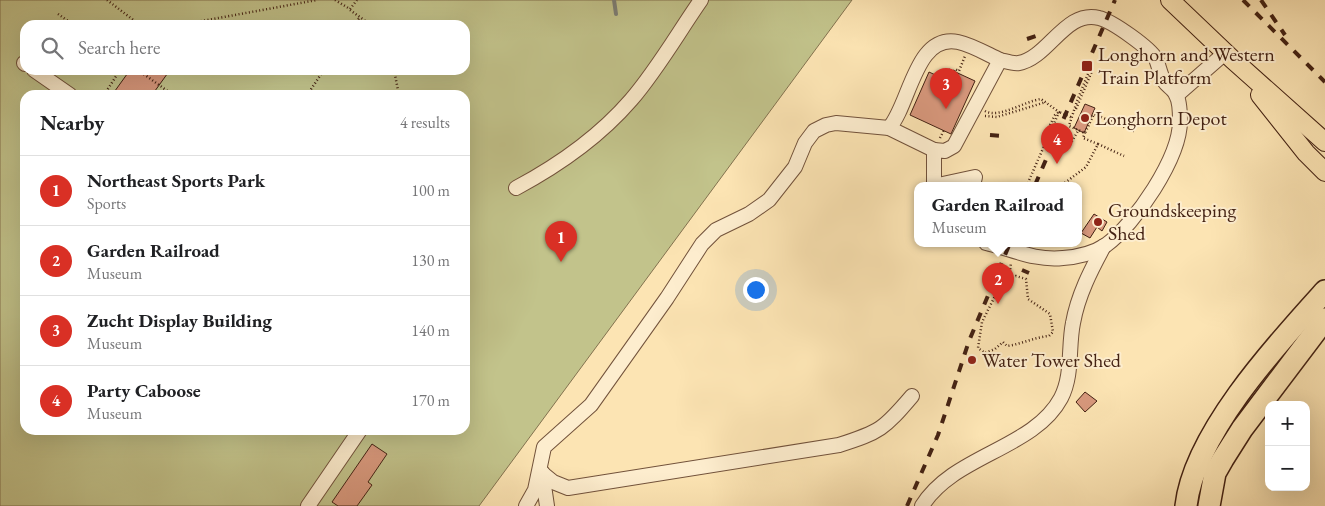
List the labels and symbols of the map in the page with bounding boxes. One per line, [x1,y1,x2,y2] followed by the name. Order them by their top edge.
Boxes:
[1098,41,1275,90] place label: Longhorn and Western Train Platform
[1080,59,1094,73] marker: Longhorn and Western Train Platform
[930,68,962,109] pin: 3
[1095,105,1227,131] place label: Longhorn Depot
[1079,112,1091,124] marker: Longhorn Depot
[1041,123,1073,164] pin: 4
[1108,197,1236,246] place label: Groundskeeping Shed
[1092,216,1104,228] marker: Groundskeeping Shed
[545,221,577,262] pin: 1
[982,263,1014,304] pin: 2
[743,277,769,303] your location
[982,347,1122,373] place label: Water Tower Shed
[966,354,978,366] marker: Water Tower Shed

